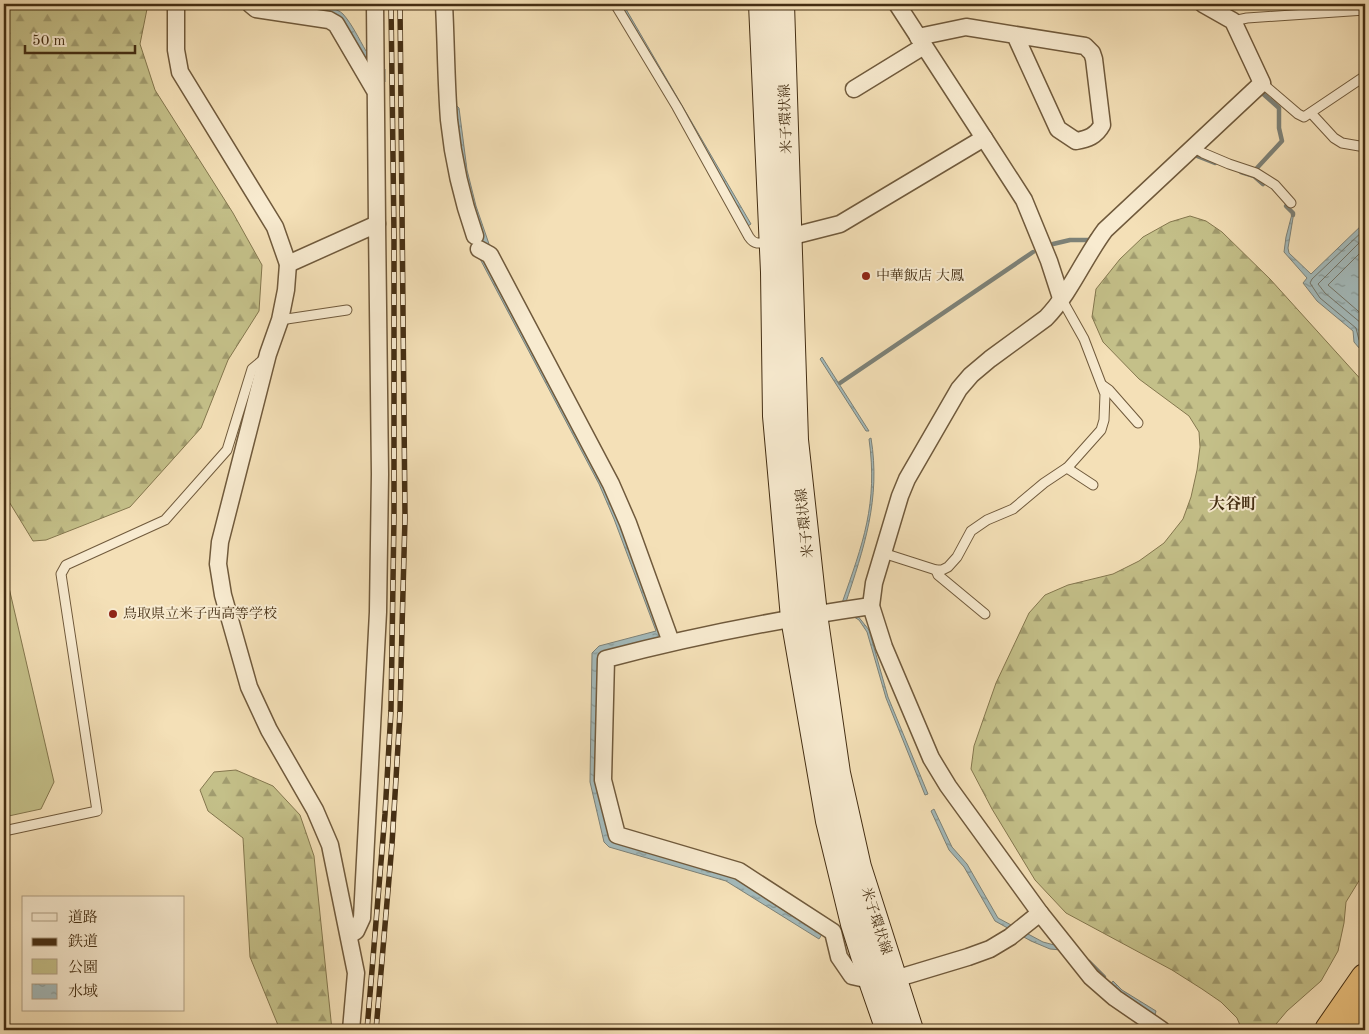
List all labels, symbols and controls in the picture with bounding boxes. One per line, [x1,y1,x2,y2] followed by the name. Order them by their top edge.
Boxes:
[25,22,135,54] scale bar
[32,34,66,49] text: 50 m
[777,84,794,154] street label: 米子環状線
[876,268,964,283] place label: 中華飯店 大鳳
[860,270,872,282] marker: 中華飯店 大鳳
[793,487,816,559] street label: 米子環状線
[1209,495,1257,513] district label: 大谷町
[123,606,277,621] place label: 鳥取県立米子西高等学校
[107,608,119,620] marker: 鳥取県立米子西高等学校
[859,885,894,956] street label: 米子環状線
[22,896,185,1012] legend
[68,909,98,926] text: 道路
[68,933,98,950] text: 鉄道
[68,959,98,976] text: 公園
[68,983,98,1000] text: 水域

